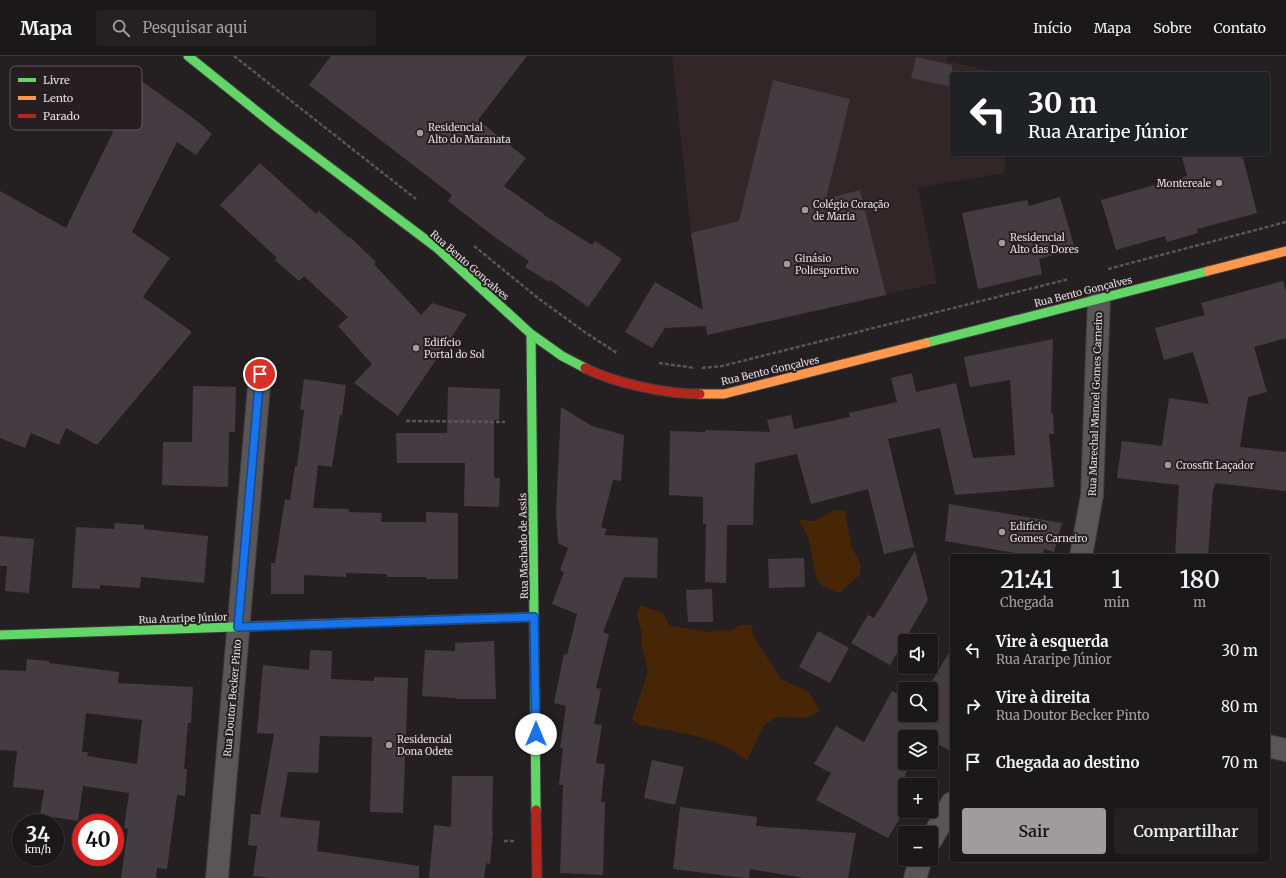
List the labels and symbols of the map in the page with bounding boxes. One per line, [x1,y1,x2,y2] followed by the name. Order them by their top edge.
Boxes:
[10,66,142,130] legend
[43,73,70,87] text: Livre
[43,91,74,105] text: Lento
[43,109,80,123] text: Parado
[427,121,511,146] place label: Residencial Alto do Maranata
[415,128,425,138] marker: Residencial Alto do Maranata
[1157,177,1211,190] place label: Montereale
[1214,178,1224,188] marker: Montereale
[813,198,889,223] place label: Colégio Coração de Maria
[800,205,810,215] marker: Colégio Coração de Maria
[427,227,512,303] street label: Rua Bento Gonçalves
[1009,231,1079,256] place label: Residencial Alto das Dores
[997,238,1007,248] marker: Residencial Alto das Dores
[795,252,859,277] place label: Ginásio Poliesportivo
[782,259,792,269] marker: Ginásio Poliesportivo
[1033,273,1134,310] street label: Rua Bento Gonçalves
[1086,312,1105,496] street label: Rua Marechal Manoel Gomes Carneiro
[424,336,485,361] place label: Edifício Portal do Sol
[411,343,421,353] marker: Edifício Portal do Sol
[720,353,821,388] street label: Rua Bento Gonçalves
[243,357,277,391] pin
[1176,459,1255,472] place label: Crossfit Laçador
[1163,460,1173,470] marker: Crossfit Laçador
[516,493,531,599] street label: Rua Machado de Assis
[1010,520,1088,545] place label: Edifício Gomes Carneiro
[997,527,1007,537] marker: Edifício Gomes Carneiro
[138,610,228,627] street label: Rua Araripe Júnior
[221,639,244,757] street label: Rua Doutor Becker Pinto
[515,713,557,755] position arrow
[397,733,453,758] place label: Residencial Dona Odete
[384,740,394,750] marker: Residencial Dona Odete
[72,814,124,866] speed limit sign: 40

